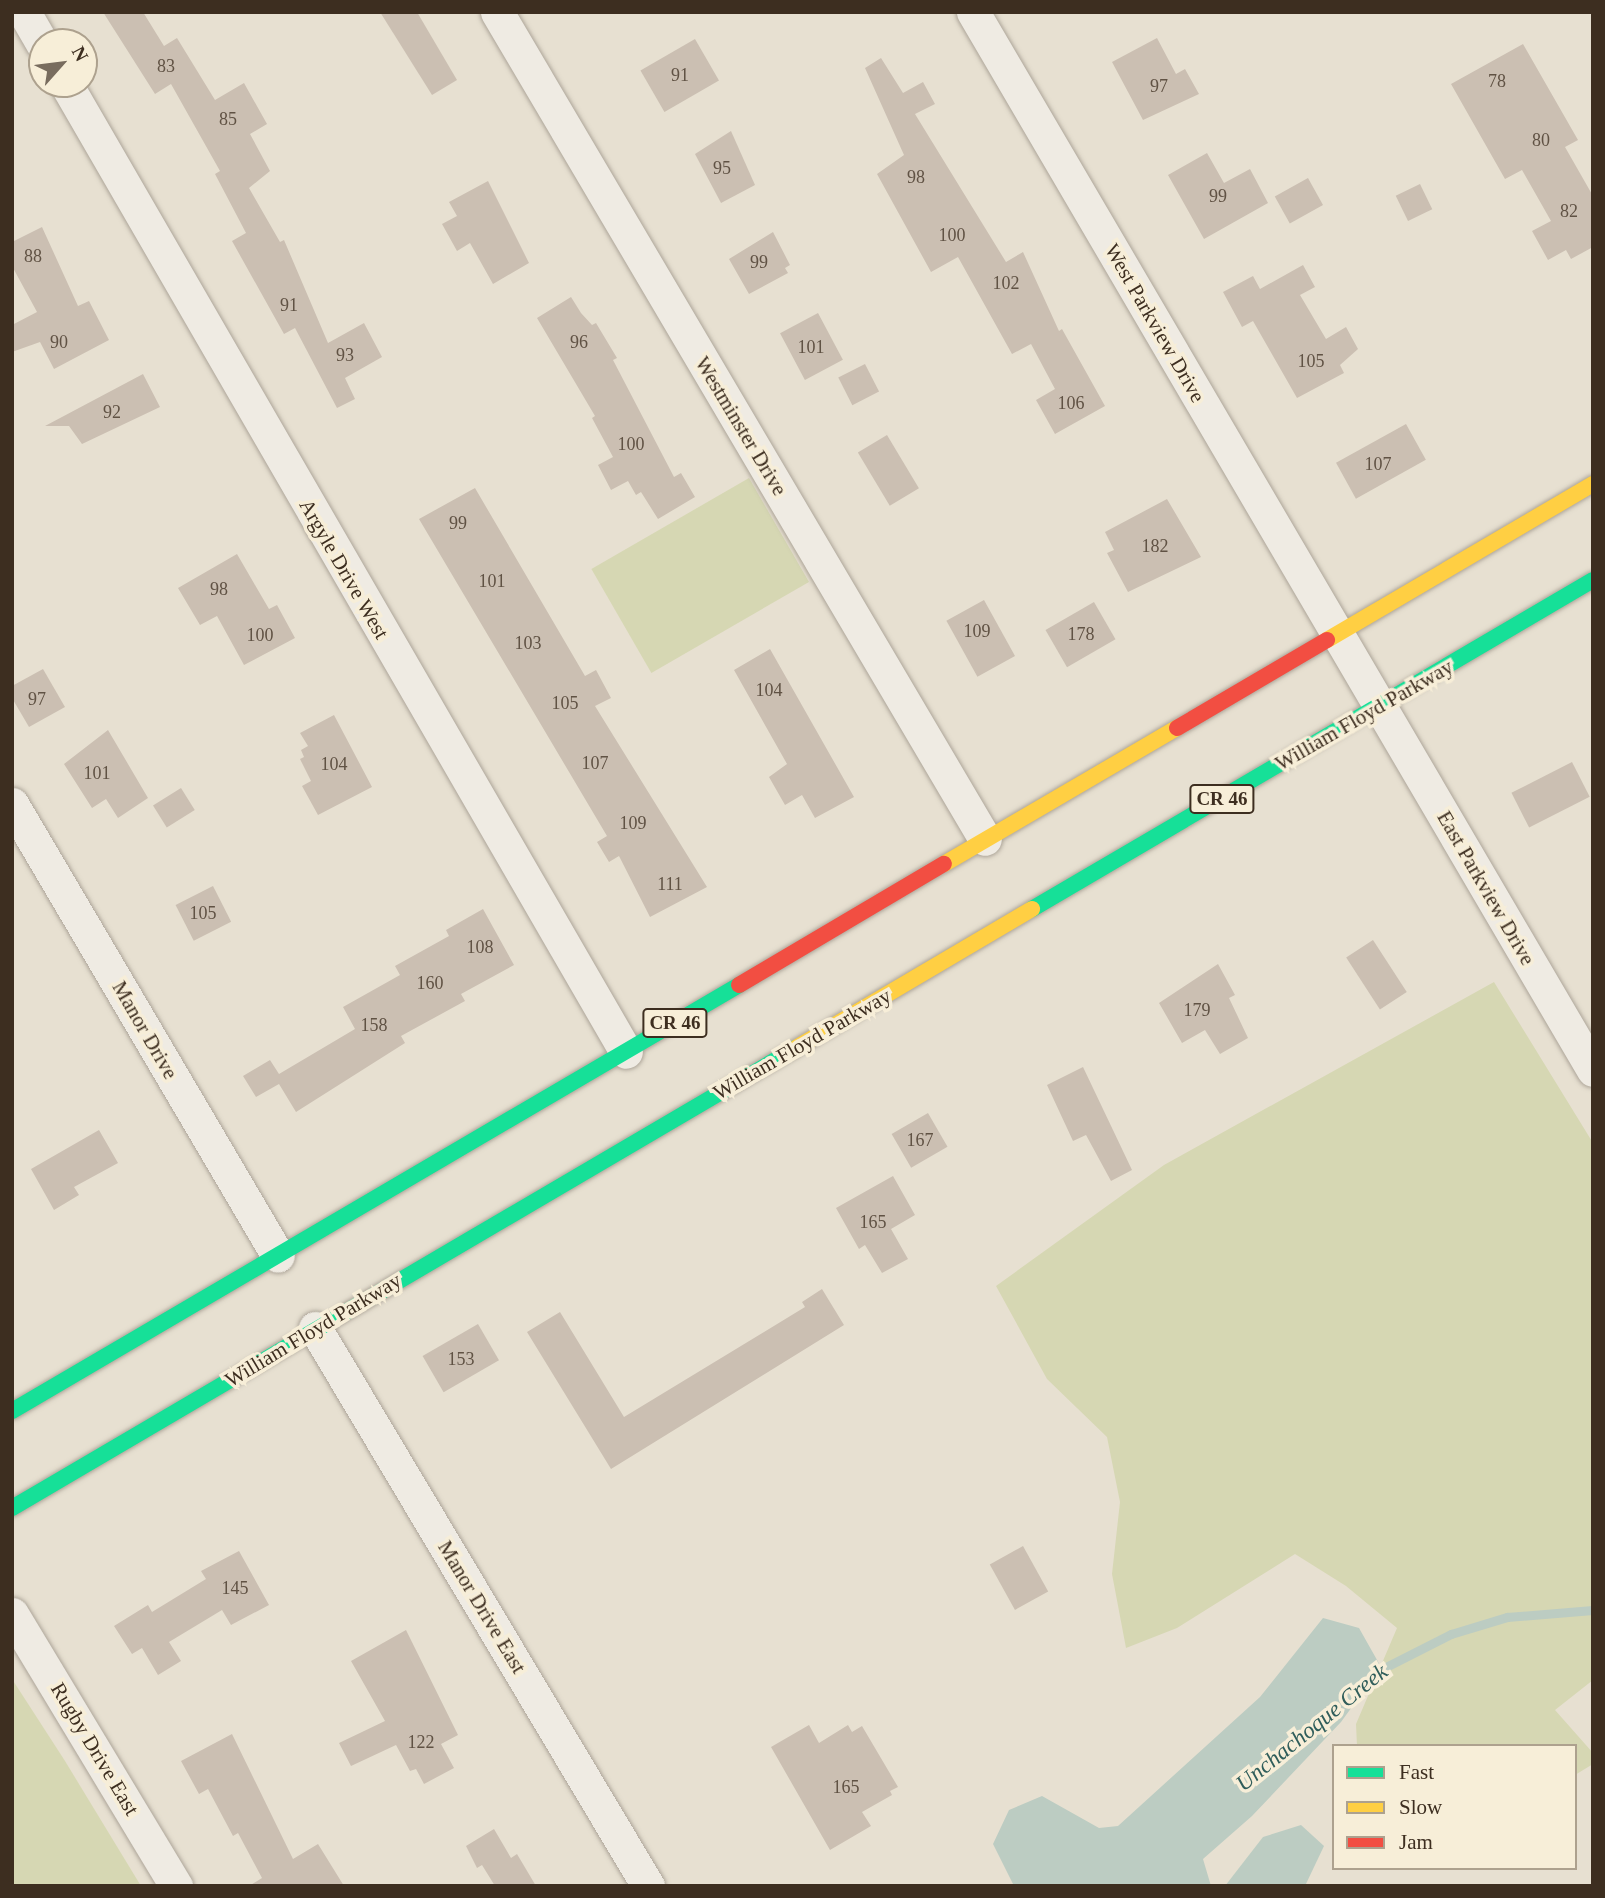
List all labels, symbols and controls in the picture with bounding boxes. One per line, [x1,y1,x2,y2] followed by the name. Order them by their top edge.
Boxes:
[28,28,98,98] north arrow
[68,43,93,65] text: N
[157,55,175,77] house number: 83
[671,64,689,86] house number: 91
[1488,70,1506,92] house number: 78
[1150,75,1168,97] house number: 97
[219,108,237,130] house number: 85
[1532,129,1550,151] house number: 80
[713,157,731,179] house number: 95
[907,166,925,188] house number: 98
[1209,185,1227,207] house number: 99
[1560,200,1578,222] house number: 82
[939,224,965,246] house number: 100
[1099,239,1211,407] street label: West Parkview Drive
[24,245,42,267] house number: 88
[750,251,768,273] house number: 99
[993,272,1020,294] house number: 102
[280,294,298,316] house number: 91
[50,331,68,353] house number: 90
[570,331,588,353] house number: 96
[798,336,824,358] house number: 101
[336,344,354,366] house number: 93
[1298,350,1324,372] house number: 105
[690,352,792,500] street label: Westminster Drive
[1058,392,1084,414] house number: 106
[103,401,121,423] house number: 92
[618,433,644,455] house number: 100
[1364,453,1392,475] house number: 107
[294,494,394,644] street label: Argyle Drive West
[449,512,467,534] house number: 99
[1142,535,1168,557] house number: 182
[478,570,506,592] house number: 101
[210,578,228,600] house number: 98
[964,620,990,642] house number: 109
[1068,623,1094,645] house number: 178
[246,624,274,646] house number: 100
[514,632,542,654] house number: 103
[1271,654,1457,776] street label: William Floyd Parkway
[756,679,782,701] house number: 104
[28,688,46,710] house number: 97
[552,692,578,714] house number: 105
[582,752,608,774] house number: 107
[320,753,348,775] house number: 104
[84,762,110,784] house number: 101
[1189,784,1255,814] road number: CR 46
[1432,806,1540,970] street label: East Parkview Drive
[620,812,646,834] house number: 109
[657,873,683,895] house number: 111
[190,902,216,924] house number: 105
[466,936,494,958] house number: 108
[416,972,444,994] house number: 160
[107,976,183,1084] street label: Manor Drive
[709,983,895,1105] street label: William Floyd Parkway
[1184,999,1210,1021] house number: 179
[642,1007,708,1038] road number: CR 46
[360,1014,388,1036] house number: 158
[906,1129,933,1151] house number: 167
[860,1211,886,1233] house number: 165
[220,1267,406,1393] street label: William Floyd Parkway
[448,1348,475,1370] house number: 153
[432,1536,532,1678] street label: Manor Drive East
[221,1577,248,1599] house number: 145
[1230,1658,1394,1798] water label: Unchachoque Creek
[45,1678,145,1820] street label: Rugby Drive East
[408,1731,435,1753] house number: 122
[1332,1744,1577,1870] legend
[1399,1760,1434,1784] text: Fast
[832,1776,860,1798] house number: 165
[1399,1795,1442,1819] text: Slow
[1399,1830,1433,1854] text: Jam

